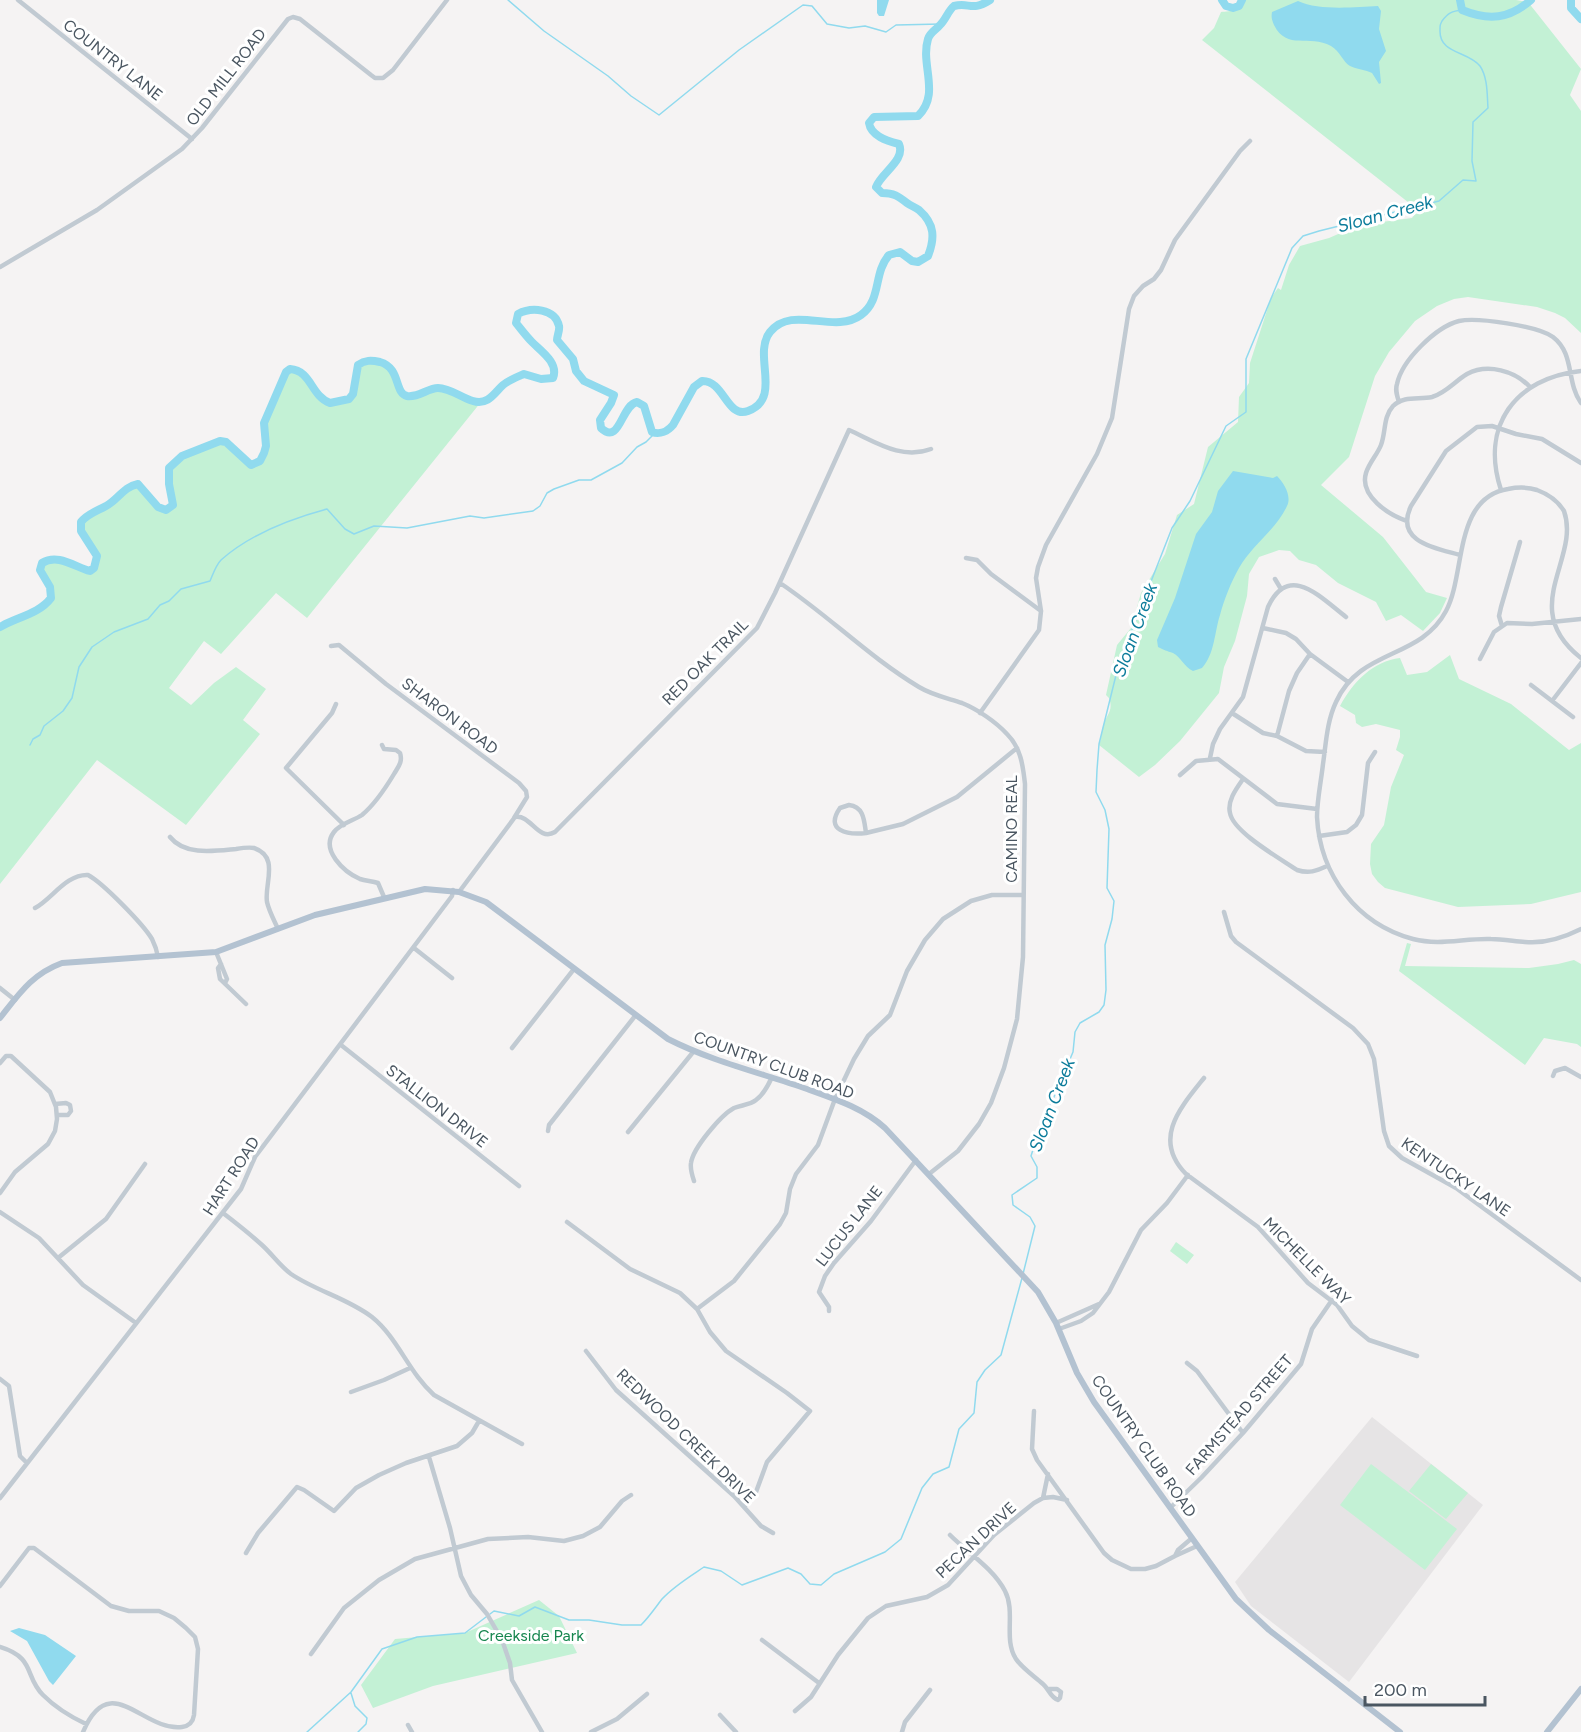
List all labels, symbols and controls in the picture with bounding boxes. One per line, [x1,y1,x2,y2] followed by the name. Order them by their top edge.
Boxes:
[59,15,167,105] street label: COUNTRY LANE
[182,24,270,130] street label: OLD MILL ROAD
[1335,190,1436,237] water label: Sloan Creek
[1108,579,1163,680] water label: Sloan Creek
[658,615,752,709] street label: RED OAK TRAIL
[398,674,502,758] street label: SHARON ROAD
[1002,775,1021,883] street label: CAMINO REAL
[691,1027,857,1103] street label: COUNTRY CLUB ROAD
[1024,1054,1080,1155] water label: Sloan Creek
[382,1060,492,1152] street label: STALLION DRIVE
[199,1133,263,1219] street label: HART ROAD
[1398,1133,1514,1221] street label: KENTUCKY LANE
[812,1182,886,1270] street label: LUCUS LANE
[1259,1213,1355,1309] street label: MICHELLE WAY
[1181,1351,1297,1479] street label: FARMSTEAD STREET
[613,1365,759,1507] street label: REDWOOD CREEK DRIVE
[1088,1371,1200,1521] street label: COUNTRY CLUB ROAD
[932,1498,1020,1582] street label: PECAN DRIVE
[478,1626,584,1645] park label: Creekside Park
[1365,1669,1485,1707] scale bar
[1374,1679,1427,1701] text: 200 m

